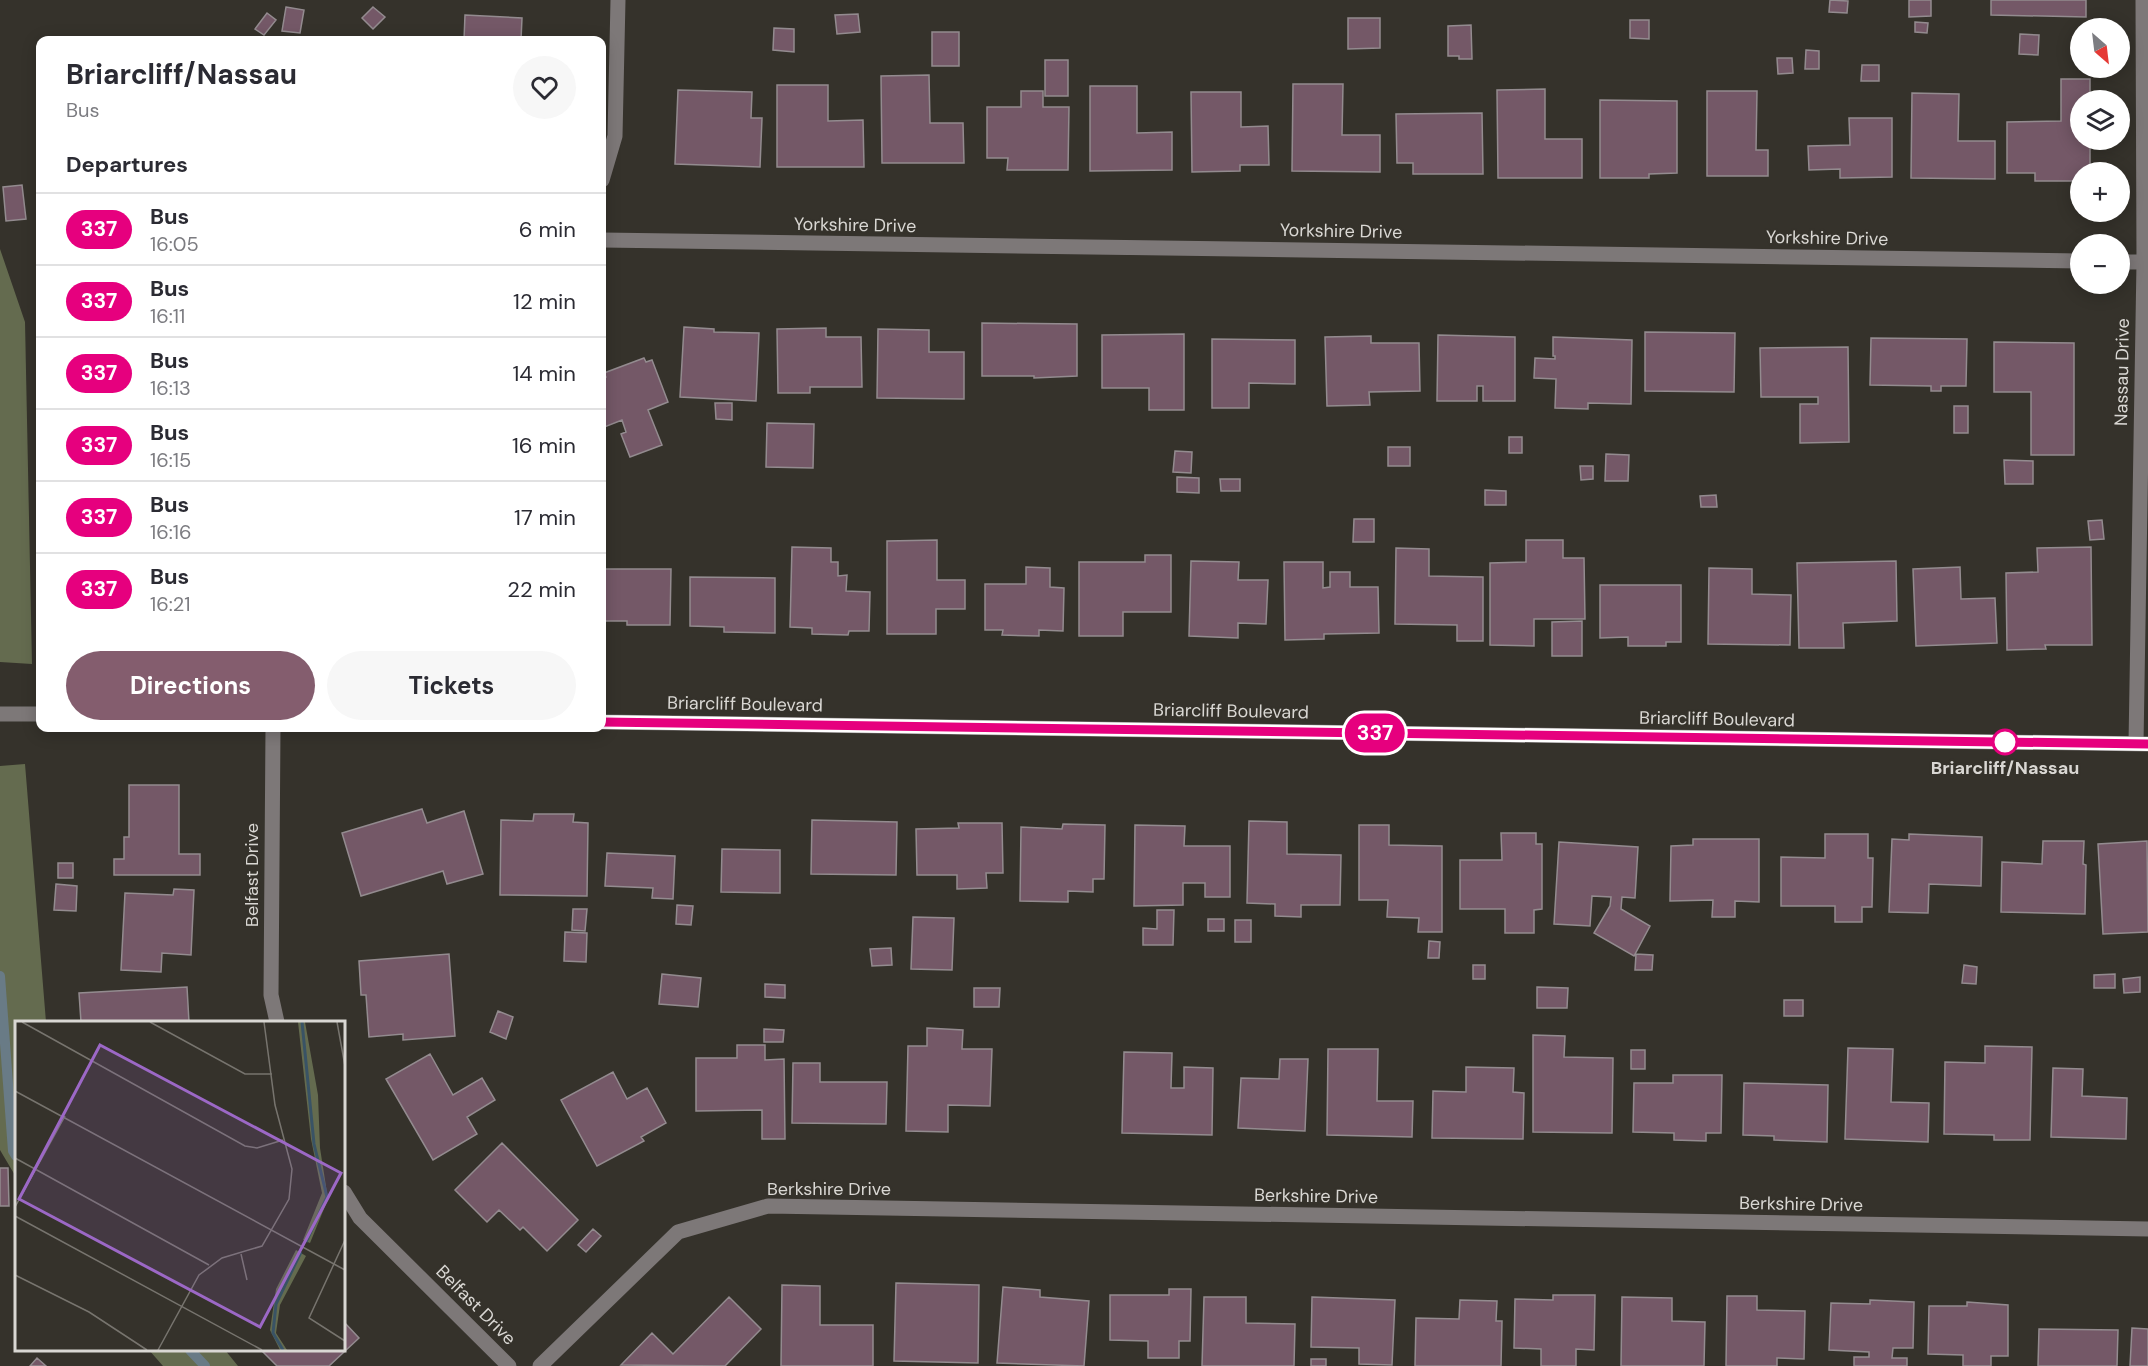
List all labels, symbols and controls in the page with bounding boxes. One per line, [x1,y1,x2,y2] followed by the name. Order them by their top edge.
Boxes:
[2070,18,2130,78] north arrow
[2070,18,2130,294] map controls
[66,56,297,93] text: Briarcliff/Nassau
[513,56,576,119] button: heart
[2070,90,2130,150] button: layers
[66,97,100,123] text: Bus
[66,150,188,179] text: Departures
[2070,162,2130,222] button: +
[150,202,189,231] text: Bus
[794,212,916,238] street label: Yorkshire Drive
[81,215,117,243] text: 337
[519,215,576,244] text: 6 min
[1280,218,1402,244] street label: Yorkshire Drive
[1766,225,1888,251] street label: Yorkshire Drive
[150,231,199,257] text: 16:05
[2070,234,2130,294] button: −
[150,274,189,303] text: Bus
[81,287,117,315] text: 337
[513,287,576,316] text: 12 min
[150,303,185,329] text: 16:11
[2109,318,2135,426] street label: Nassau Drive
[150,346,189,375] text: Bus
[81,359,117,387] text: 337
[512,359,576,388] text: 14 min
[150,375,191,401] text: 16:13
[150,418,189,447] text: Bus
[81,431,117,459] text: 337
[512,431,576,460] text: 16 min
[150,447,191,473] text: 16:15
[150,490,189,519] text: Bus
[81,503,117,531] text: 337
[514,503,576,532] text: 17 min
[150,519,192,545] text: 16:16
[150,562,189,591] text: Bus
[81,575,117,603] text: 337
[507,575,576,604] text: 22 min
[150,591,191,617] text: 16:21
[66,651,315,720] button: Directions
[327,651,576,720] button: Tickets
[667,691,823,717] street label: Briarcliff Boulevard
[1153,698,1309,724] street label: Briarcliff Boulevard
[1639,706,1795,732] street label: Briarcliff Boulevard
[1340,714,1410,752] line badge: 337
[1357,719,1393,747] text: 337
[1992,729,2018,755] marker: Briarcliff/Nassau
[1931,756,2079,780] place label: Briarcliff/Nassau
[240,823,264,927] street label: Belfast Drive
[15,1021,345,1351] inset map
[767,1177,891,1201] street label: Berkshire Drive
[1254,1183,1378,1209] street label: Berkshire Drive
[1739,1191,1863,1217] street label: Berkshire Drive
[431,1260,521,1350] street label: Belfast Drive

